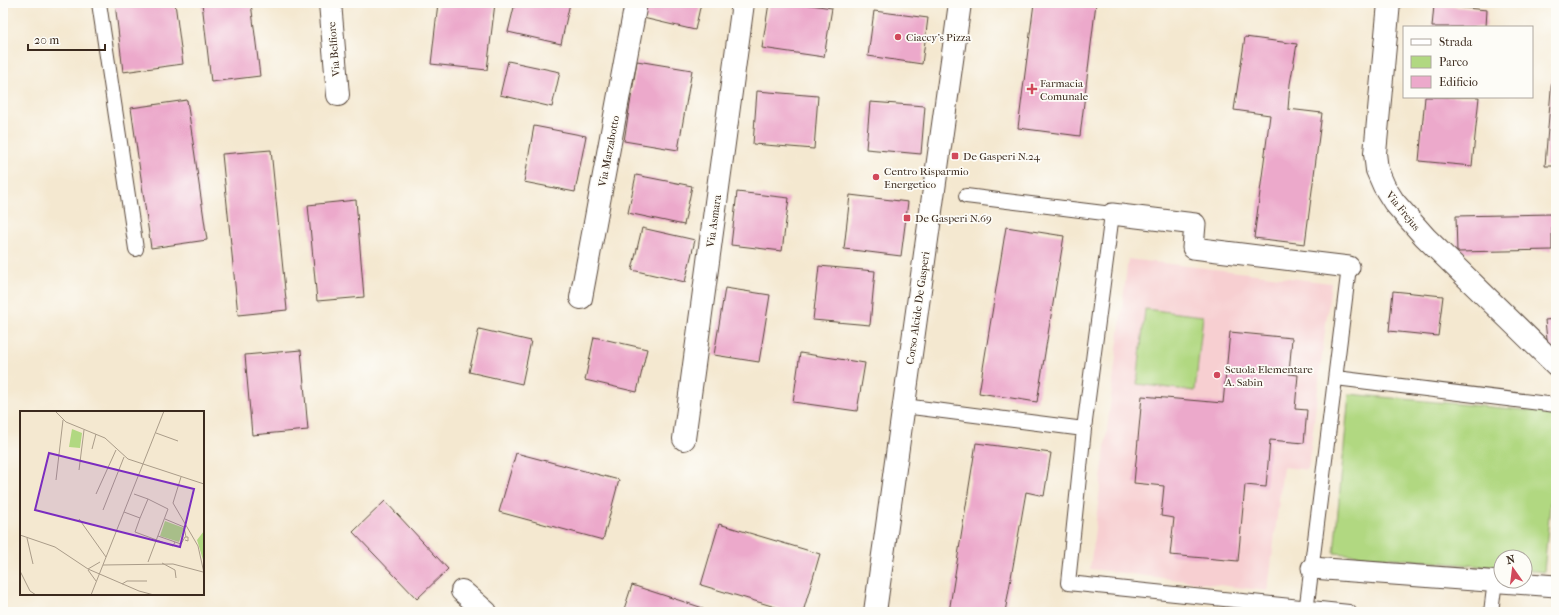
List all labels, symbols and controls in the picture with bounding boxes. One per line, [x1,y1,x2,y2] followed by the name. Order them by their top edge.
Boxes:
[325,20,343,78] street label: Via Belfiore
[28,26,105,52] scale bar
[1403,26,1533,98] legend
[906,31,972,44] place label: Ciaccy's Pizza
[893,32,903,42] marker: Ciaccy's Pizza
[34,33,59,47] text: 20 m
[1439,35,1473,49] text: Strada
[1439,55,1468,69] text: Parco
[1439,75,1478,89] text: Edificio
[1040,77,1089,103] place label: Farmacia Comunale
[1027,84,1037,94] marker: Farmacia Comunale
[596,114,622,189] street label: Via Marzabotto
[963,150,1041,163] place label: De Gasperi N.24
[950,151,960,161] marker: De Gasperi N.24
[884,165,969,191] place label: Centro Risparmio Energetico
[871,172,881,182] marker: Centro Risparmio Energetico
[1383,188,1423,233] street label: Via Frejus
[704,193,724,249] street label: Via Asmara
[915,212,992,225] place label: De Gasperi N.69
[902,213,912,223] marker: De Gasperi N.69
[904,250,932,365] street label: Corso Alcide De Gasperi
[1224,363,1313,389] place label: Scuola Elementare A. Sabin
[1212,370,1222,380] marker: Scuola Elementare A. Sabin
[20,411,204,595] inset map
[1493,549,1533,589] north arrow
[1505,552,1517,567] text: N

